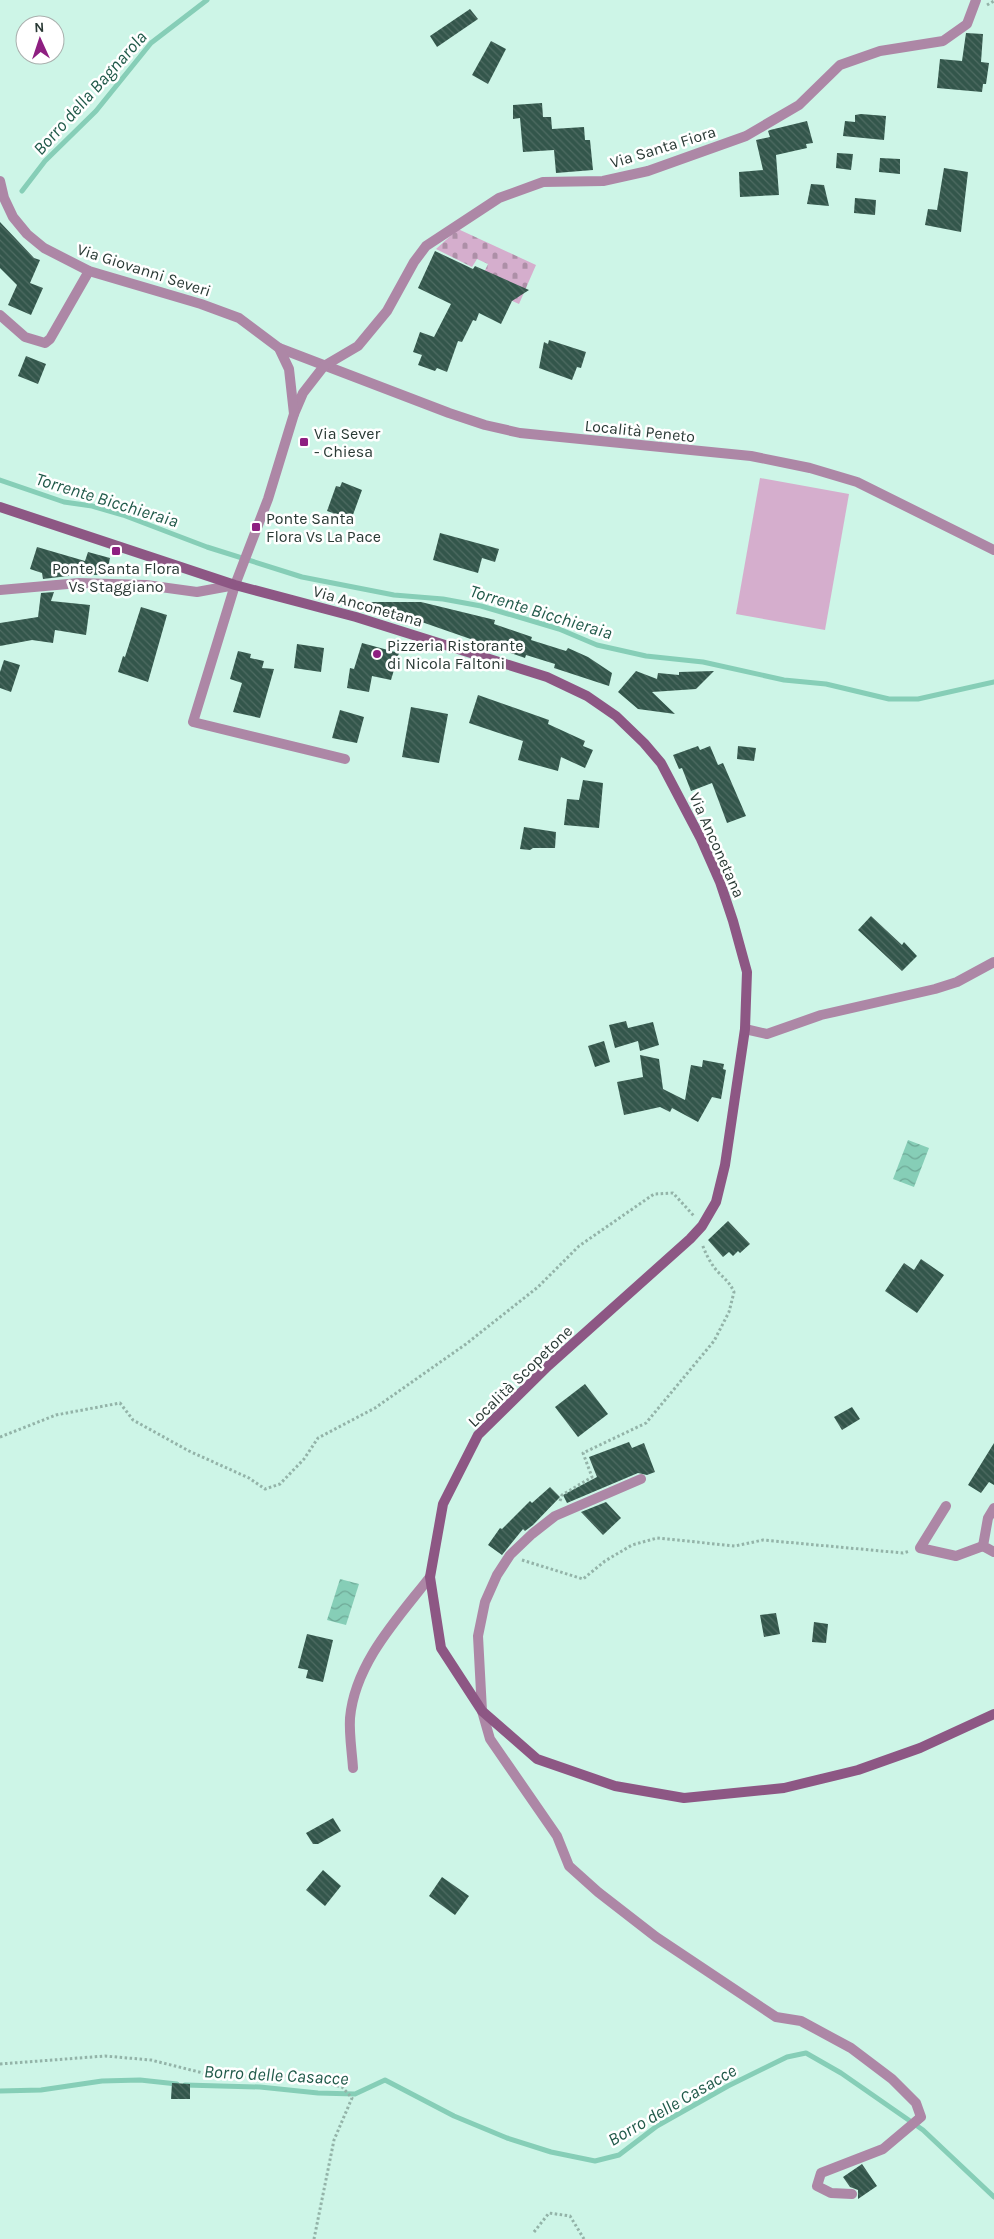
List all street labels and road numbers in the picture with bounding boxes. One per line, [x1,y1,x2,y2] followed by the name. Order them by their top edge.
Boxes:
[608,122,718,172] street label: Via Santa Fiora
[75,239,213,301] street label: Via Giovanni Severi
[584,416,696,446] street label: Località Peneto
[311,581,425,631] street label: Via Anconetana
[685,789,749,901] street label: Via Anconetana
[464,1321,576,1431] street label: Località Scopetone

